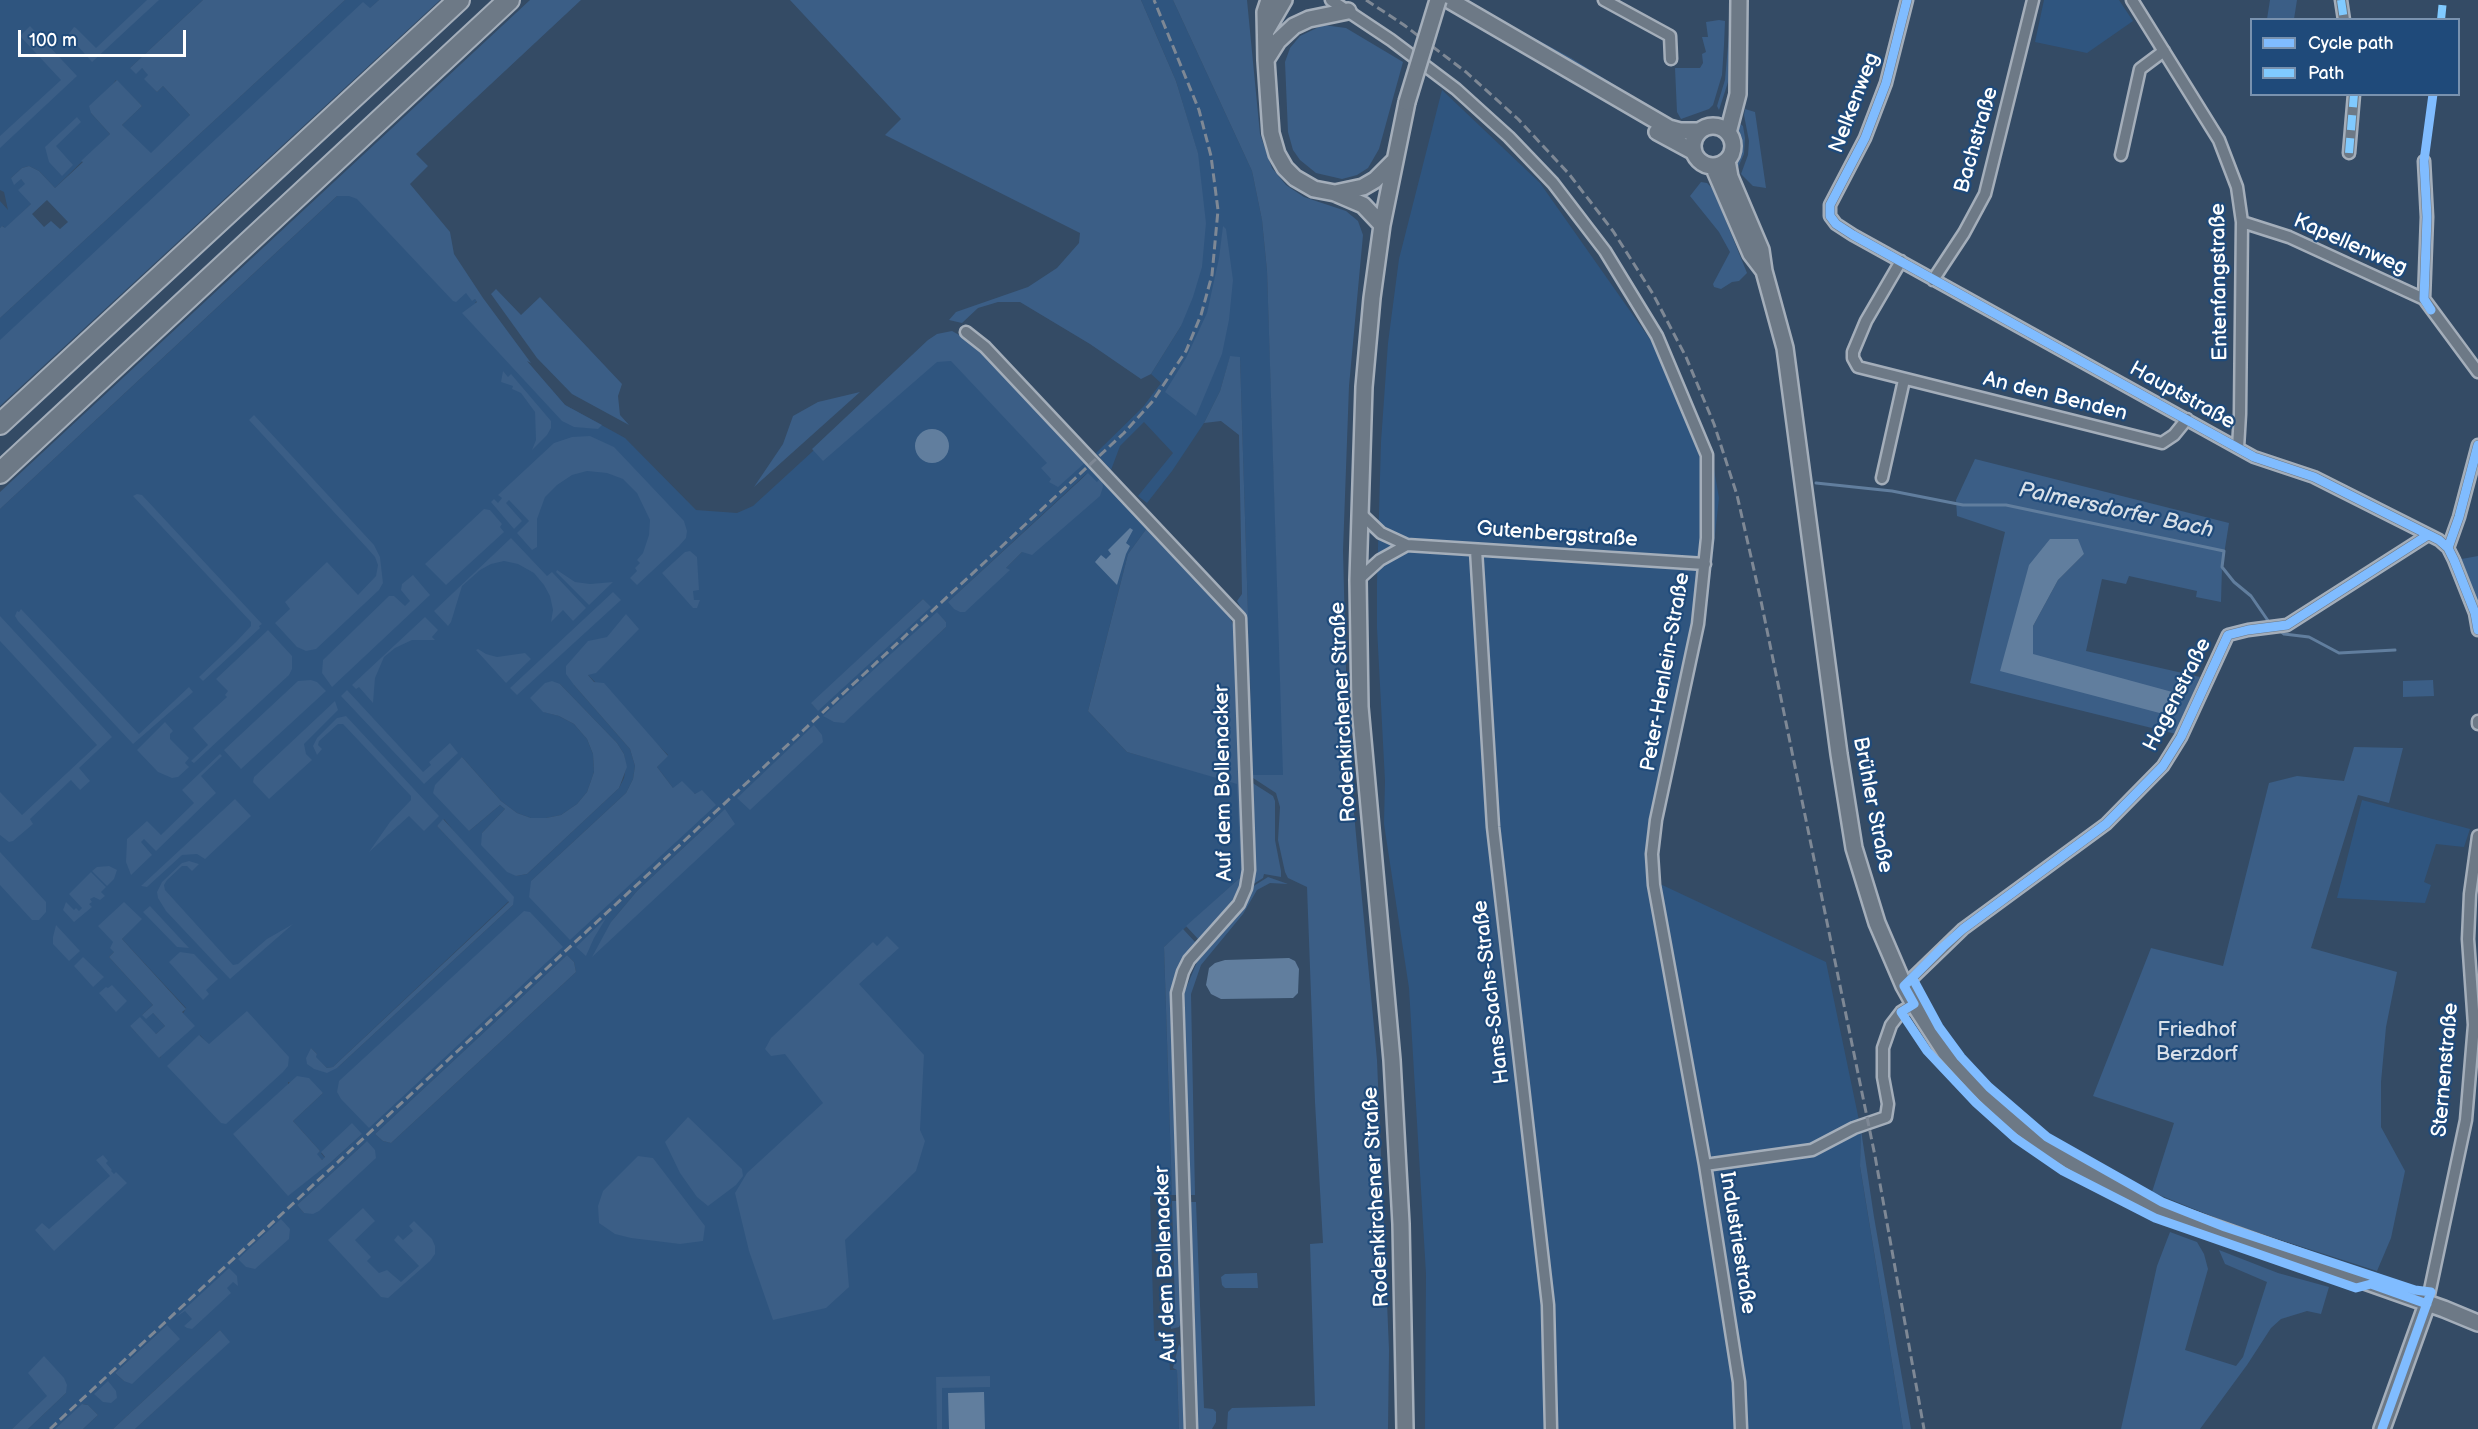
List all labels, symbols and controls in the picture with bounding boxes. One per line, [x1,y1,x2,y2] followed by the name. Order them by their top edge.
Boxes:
[21,18,189,56] scale bar
[2250,18,2460,96] legend
[29,30,77,51] text: 100 m
[2308,33,2394,54] text: Cycle path
[1824,49,1886,157] street label: Nelkenweg
[2308,63,2344,84] text: Path
[1950,84,2004,196] street label: Bachstraße
[2206,203,2234,361] street label: Entenfangstraße
[2289,209,2411,281] street label: Kapellenweg
[2125,357,2239,435] street label: Hauptstraße
[1980,367,2130,427] street label: An den Benden
[2016,477,2216,545] water label: Palmersdorfer Bach
[1476,517,1638,553] street label: Gutenbergstraße
[1636,571,1696,773] street label: Peter-Henlein-Straße
[1326,601,1362,823] street label: Rodenkirchener Straße
[2139,634,2217,756] street label: Hagenstraße
[1210,684,1238,882] street label: Auf dem Bollenacker
[1846,735,1898,875] street label: Brühler Straße
[1468,899,1516,1085] street label: Hans-Sachs-Straße
[2428,1002,2464,1138] street label: Sternenstraße
[2156,1018,2238,1068] park label: Friedhof Berzdorf
[1359,1086,1395,1308] street label: Rodenkirchener Straße
[1150,1165,1182,1363] street label: Auf dem Bollenacker
[1713,1170,1761,1316] street label: Industriestraße

